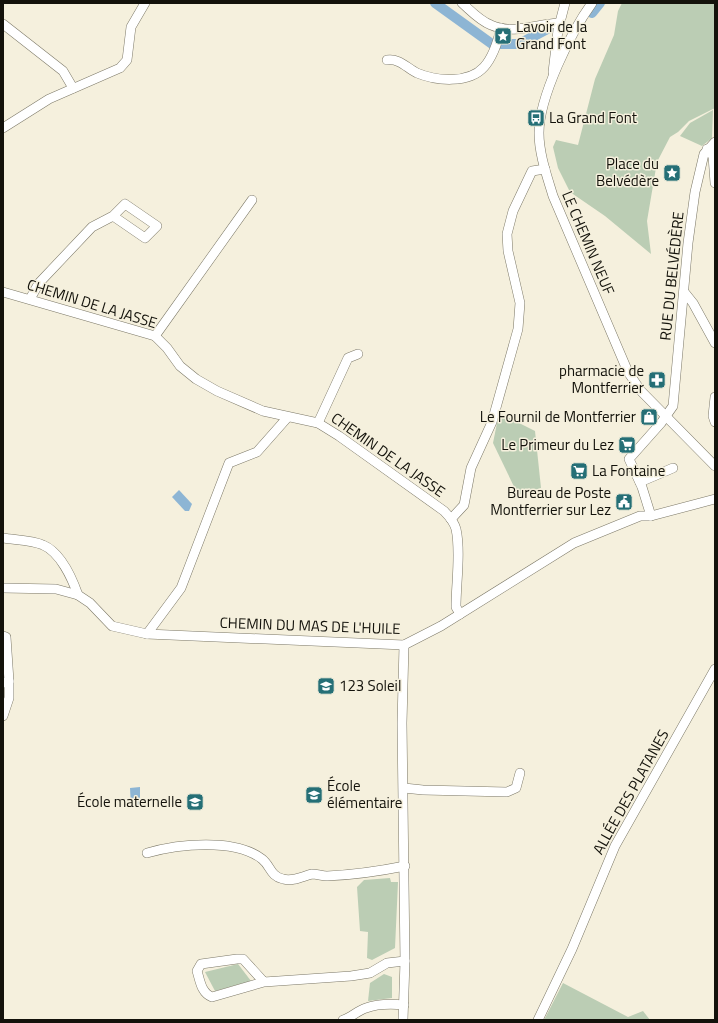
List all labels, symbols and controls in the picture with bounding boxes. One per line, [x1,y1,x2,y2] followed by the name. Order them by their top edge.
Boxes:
[516,15,588,55] place label: Lavoir de la Grand Font
[493,26,513,46] place icon: Lavoir de la Grand Font
[549,106,638,129] place label: La Grand Font
[526,108,546,128] bus stop icon: La Grand Font
[596,152,659,192] place label: Place du Belvédère
[662,163,682,183] place icon: Place du Belvédère
[556,187,621,299] street label: LE CHEMIN NEUF
[653,210,690,342] street label: RUE DU BELVÉDÈRE
[24,273,160,334] street label: CHEMIN DE LA JASSE
[559,359,644,399] place label: pharmacie de Montferrier
[647,370,667,390] pharmacy icon: pharmacie de Montferrier
[480,405,636,428] place label: Le Fournil de Montferrier
[327,407,450,503] street label: CHEMIN DE LA JASSE
[639,407,659,427] shop icon: Le Fournil de Montferrier
[501,433,614,456] place label: Le Primeur du Lez
[617,435,637,455] supermarket icon: Le Primeur du Lez
[592,459,665,482] place label: La Fontaine
[569,461,589,481] supermarket icon: La Fontaine
[490,481,611,521] place label: Bureau de Poste Montferrier sur Lez
[614,492,634,512] public building icon: Bureau de Poste Montferrier sur Lez
[219,611,401,640] street label: CHEMIN DU MAS DE L'HUILE
[339,674,401,697] place label: 123 Soleil
[316,676,336,696] school or university icon: 123 Soleil
[587,725,674,858] street label: ALLÉE DES PLATANES
[327,774,402,814] place label: École élémentaire
[304,785,324,805] school or university icon: École élémentaire
[77,790,182,813] place label: École maternelle
[185,792,205,812] school or university icon: École maternelle

